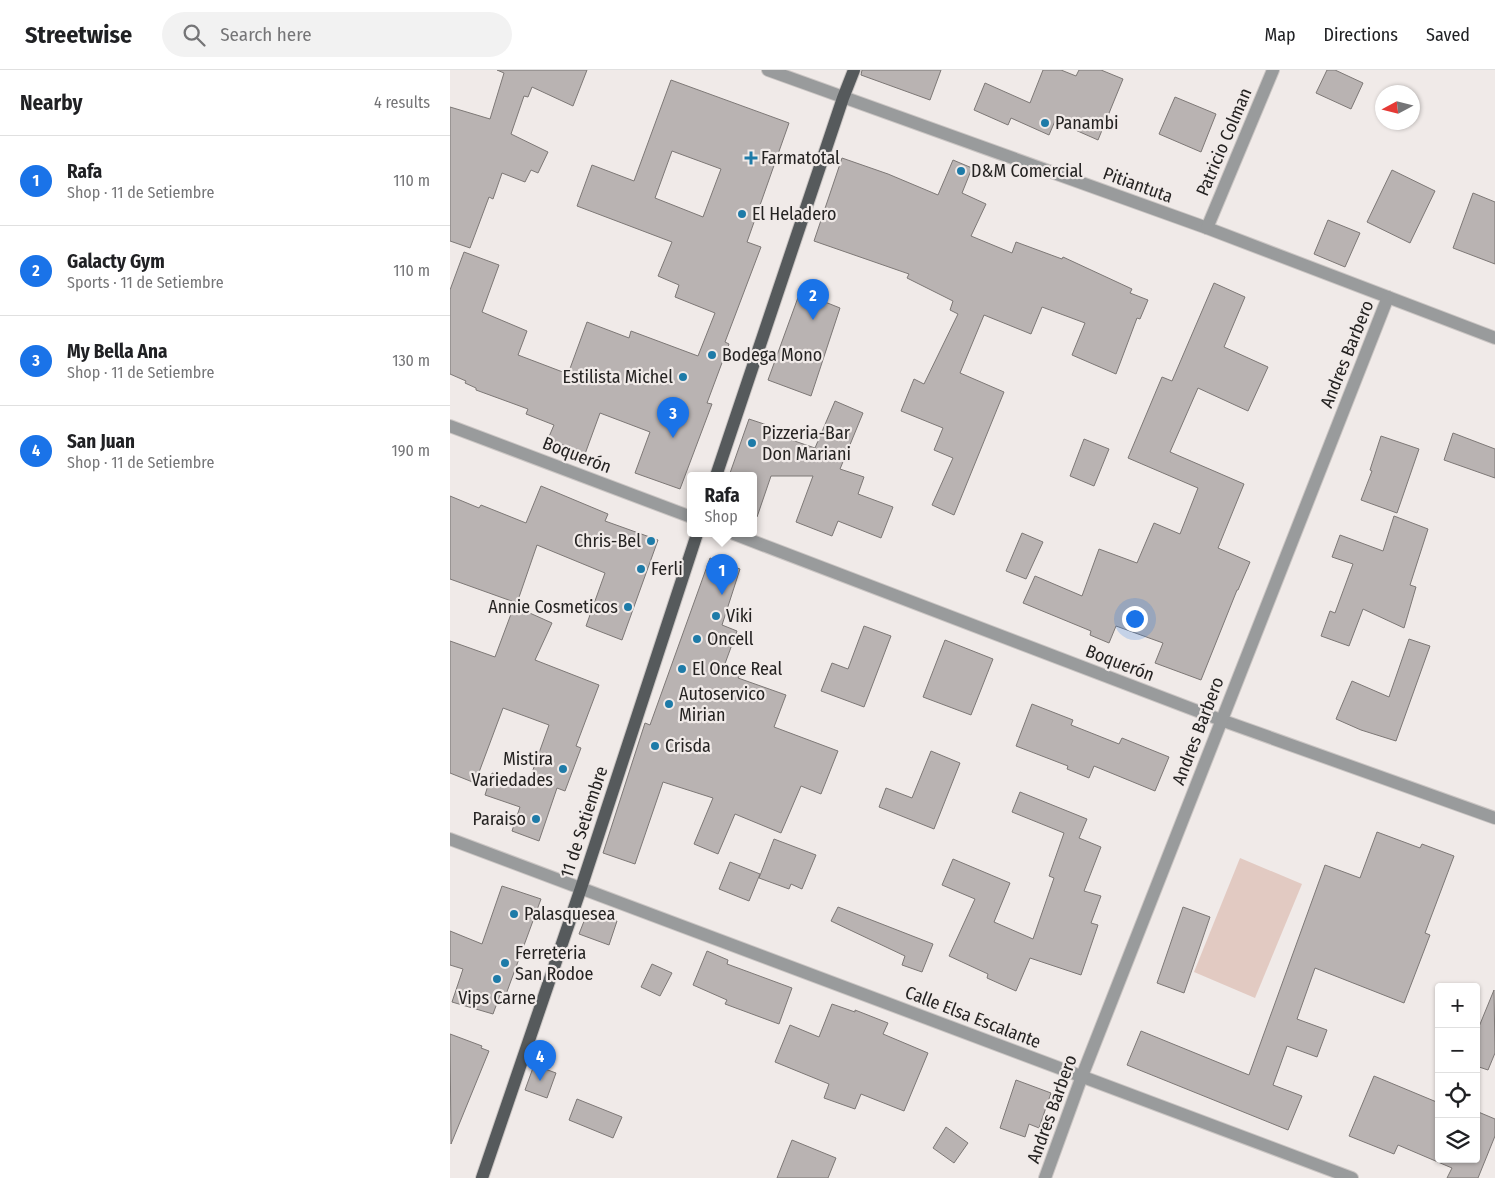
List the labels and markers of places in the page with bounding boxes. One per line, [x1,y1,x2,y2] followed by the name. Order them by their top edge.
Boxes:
[1055,112,1119,134] place label: Panambi
[1039,117,1051,129] marker: Panambi
[761,147,840,169] place label: Farmatotal
[745,152,757,164] marker: Farmatotal
[971,160,1083,182] place label: D&M Comercial
[955,165,967,177] marker: D&M Comercial
[752,203,836,225] place label: El Heladero
[736,208,748,220] marker: El Heladero
[797,279,829,320] pin: 2
[722,344,822,366] place label: Bodega Mono
[706,349,718,361] marker: Bodega Mono
[563,366,673,388] place label: Estilista Michel
[677,371,689,383] marker: Estilista Michel
[657,397,689,438] pin: 3
[762,422,851,465] place label: Pizzeria-Bar Don Mariani
[746,437,758,449] marker: Pizzeria-Bar Don Mariani
[574,530,641,552] place label: Chris-Bel
[645,535,657,547] marker: Chris-Bel
[706,554,738,595] pin: 1
[651,558,683,580] place label: Ferli
[635,563,647,575] marker: Ferli
[488,596,618,618] place label: Annie Cosmeticos
[622,601,634,613] marker: Annie Cosmeticos
[726,605,753,627] place label: Viki
[710,610,722,622] marker: Viki
[707,628,754,650] place label: Oncell
[691,633,703,645] marker: Oncell
[692,658,782,680] place label: El Once Real
[676,663,688,675] marker: El Once Real
[679,683,765,726] place label: Autoservico Mirian
[663,698,675,710] marker: Autoservico Mirian
[665,735,711,757] place label: Crisda
[649,740,661,752] marker: Crisda
[471,748,553,791] place label: Mistira Variedades
[557,763,569,775] marker: Mistira Variedades
[472,808,526,830] place label: Paraiso
[530,813,542,825] marker: Paraiso
[524,903,616,925] place label: Palasquesea
[508,908,520,920] marker: Palasquesea
[515,942,594,985] place label: Ferreteria San Rodoe
[499,957,511,969] marker: Ferreteria San Rodoe
[491,973,503,985] marker: Vips Carne
[458,987,536,1009] place label: Vips Carne
[524,1040,556,1081] pin: 4

